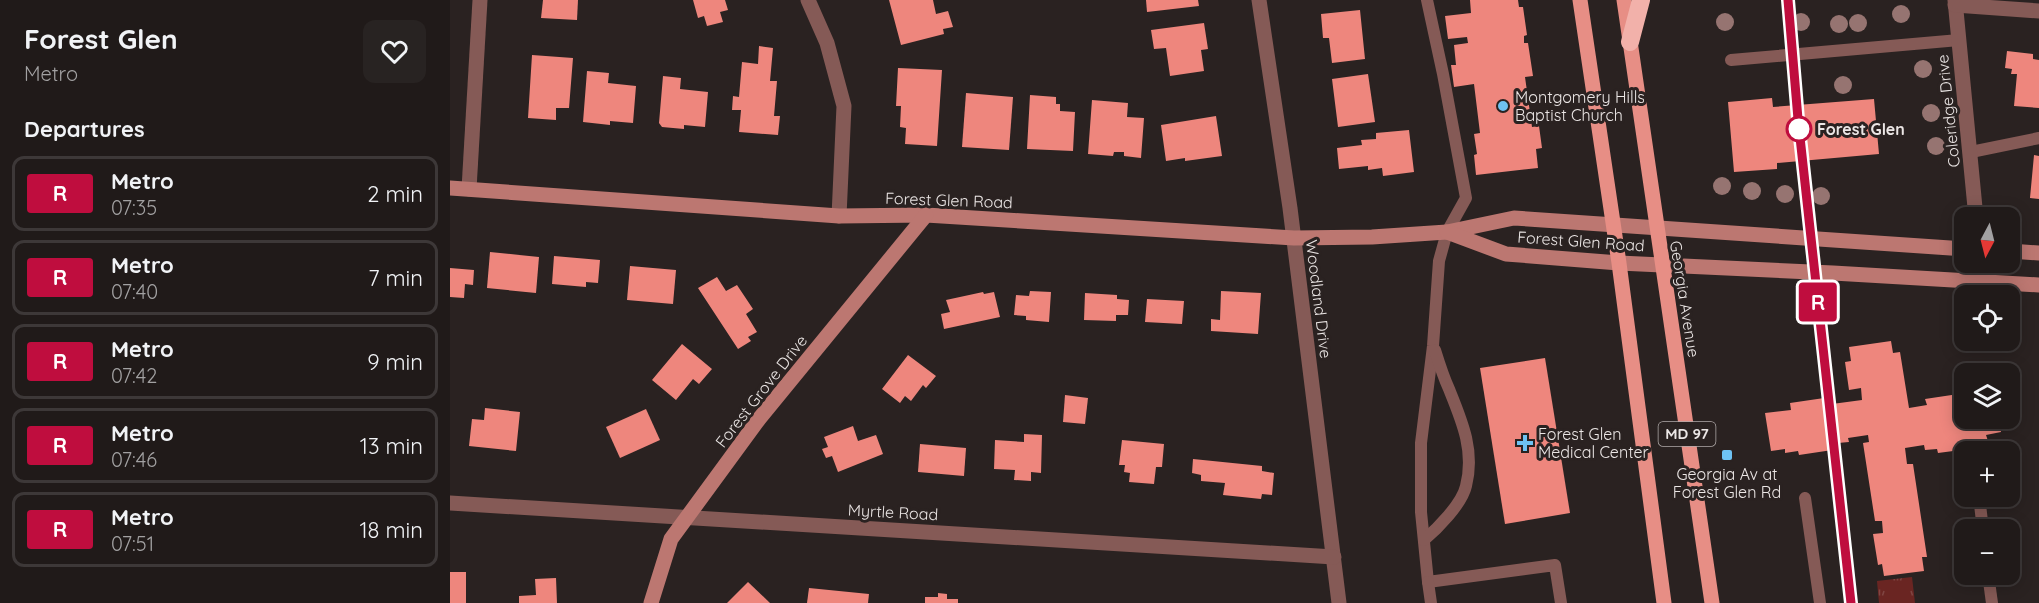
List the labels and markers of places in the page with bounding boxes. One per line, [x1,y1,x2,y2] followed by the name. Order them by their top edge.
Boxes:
[1515,87,1645,125] place label: Montgomery Hills Baptist Church
[1496,99,1510,113] marker: Montgomery Hills Baptist Church
[1786,116,1812,142] marker: Forest Glen
[1817,119,1905,139] place label: Forest Glen
[1538,424,1649,462] place label: Forest Glen Medical Center
[1516,434,1534,452] marker: Forest Glen Medical Center
[1720,448,1734,462] marker: Georgia Av at Forest Glen Rd
[1673,464,1781,502] place label: Georgia Av at Forest Glen Rd

